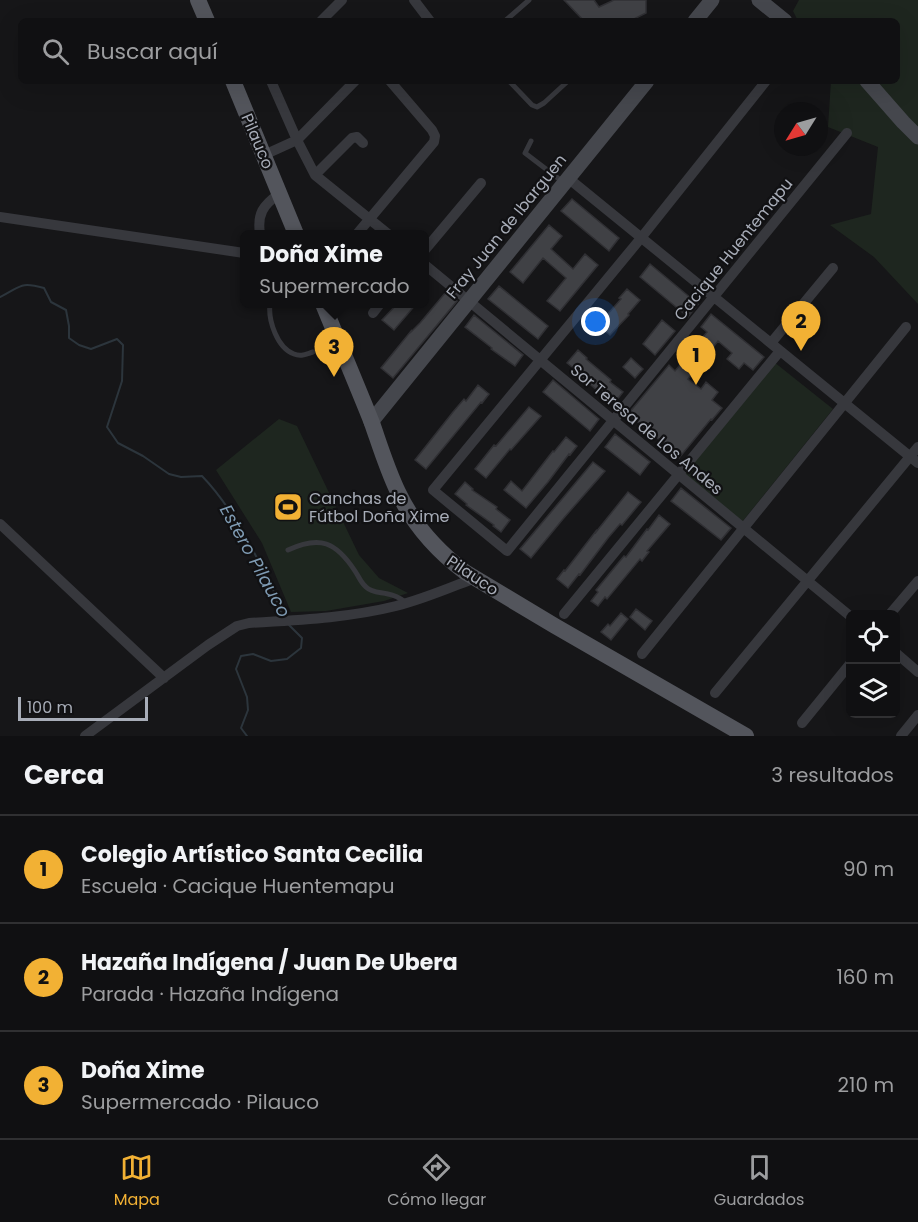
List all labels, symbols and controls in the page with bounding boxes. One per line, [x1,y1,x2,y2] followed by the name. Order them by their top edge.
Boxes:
[18,18,900,84] search box
[39,35,72,68] icon: search
[87,36,218,67] text: Buscar aquí
[774,102,828,156] north arrow
[236,110,279,172] street label: Pilauco
[441,149,572,303] street label: Fray Juan de Ibarguen
[669,173,798,326] street label: Cacique Huentemapu
[240,230,429,308] popup
[259,239,383,270] text: Doña Xime
[259,272,410,300] text: Supermercado
[782,302,820,351] pin: 2
[581,307,610,336] your location
[314,328,354,377] pin: 3
[676,336,716,385] pin: 1
[565,359,728,500] street label: Sor Teresa de Los Andes
[309,487,450,528] place label: Canchas de Fútbol Doña Xime
[272,491,304,523] sports icon: Canchas de Fútbol Doña Xime
[214,500,297,622] water label: Estero Pilauco
[442,550,503,601] street label: Pilauco
[846,610,900,718] map controls
[846,610,900,664] button: locate
[846,664,900,718] button: layers
[18,694,148,722] scale bar
[27,696,73,719] text: 100 m
[24,757,104,793] text: Cerca
[771,761,894,789] text: 3 resultados
[81,839,423,870] text: Colegio Artístico Santa Cecilia
[40,855,47,883] text: 1
[843,855,894,883] text: 90 m
[81,872,394,900] text: Escuela · Cacique Huentemapu
[81,947,458,978] text: Hazaña Indígena / Juan De Ubera
[38,963,49,991] text: 2
[836,963,894,991] text: 160 m
[81,980,339,1008] text: Parada · Hazaña Indígena
[81,1055,205,1086] text: Doña Xime
[37,1071,50,1099] text: 3
[838,1071,894,1099] text: 210 m
[81,1088,319,1116] text: Supermercado · Pilauco
[114,1151,160,1212] tab: Mapa
[387,1151,486,1212] tab: Cómo llegar
[714,1151,804,1212] tab: Guardados

